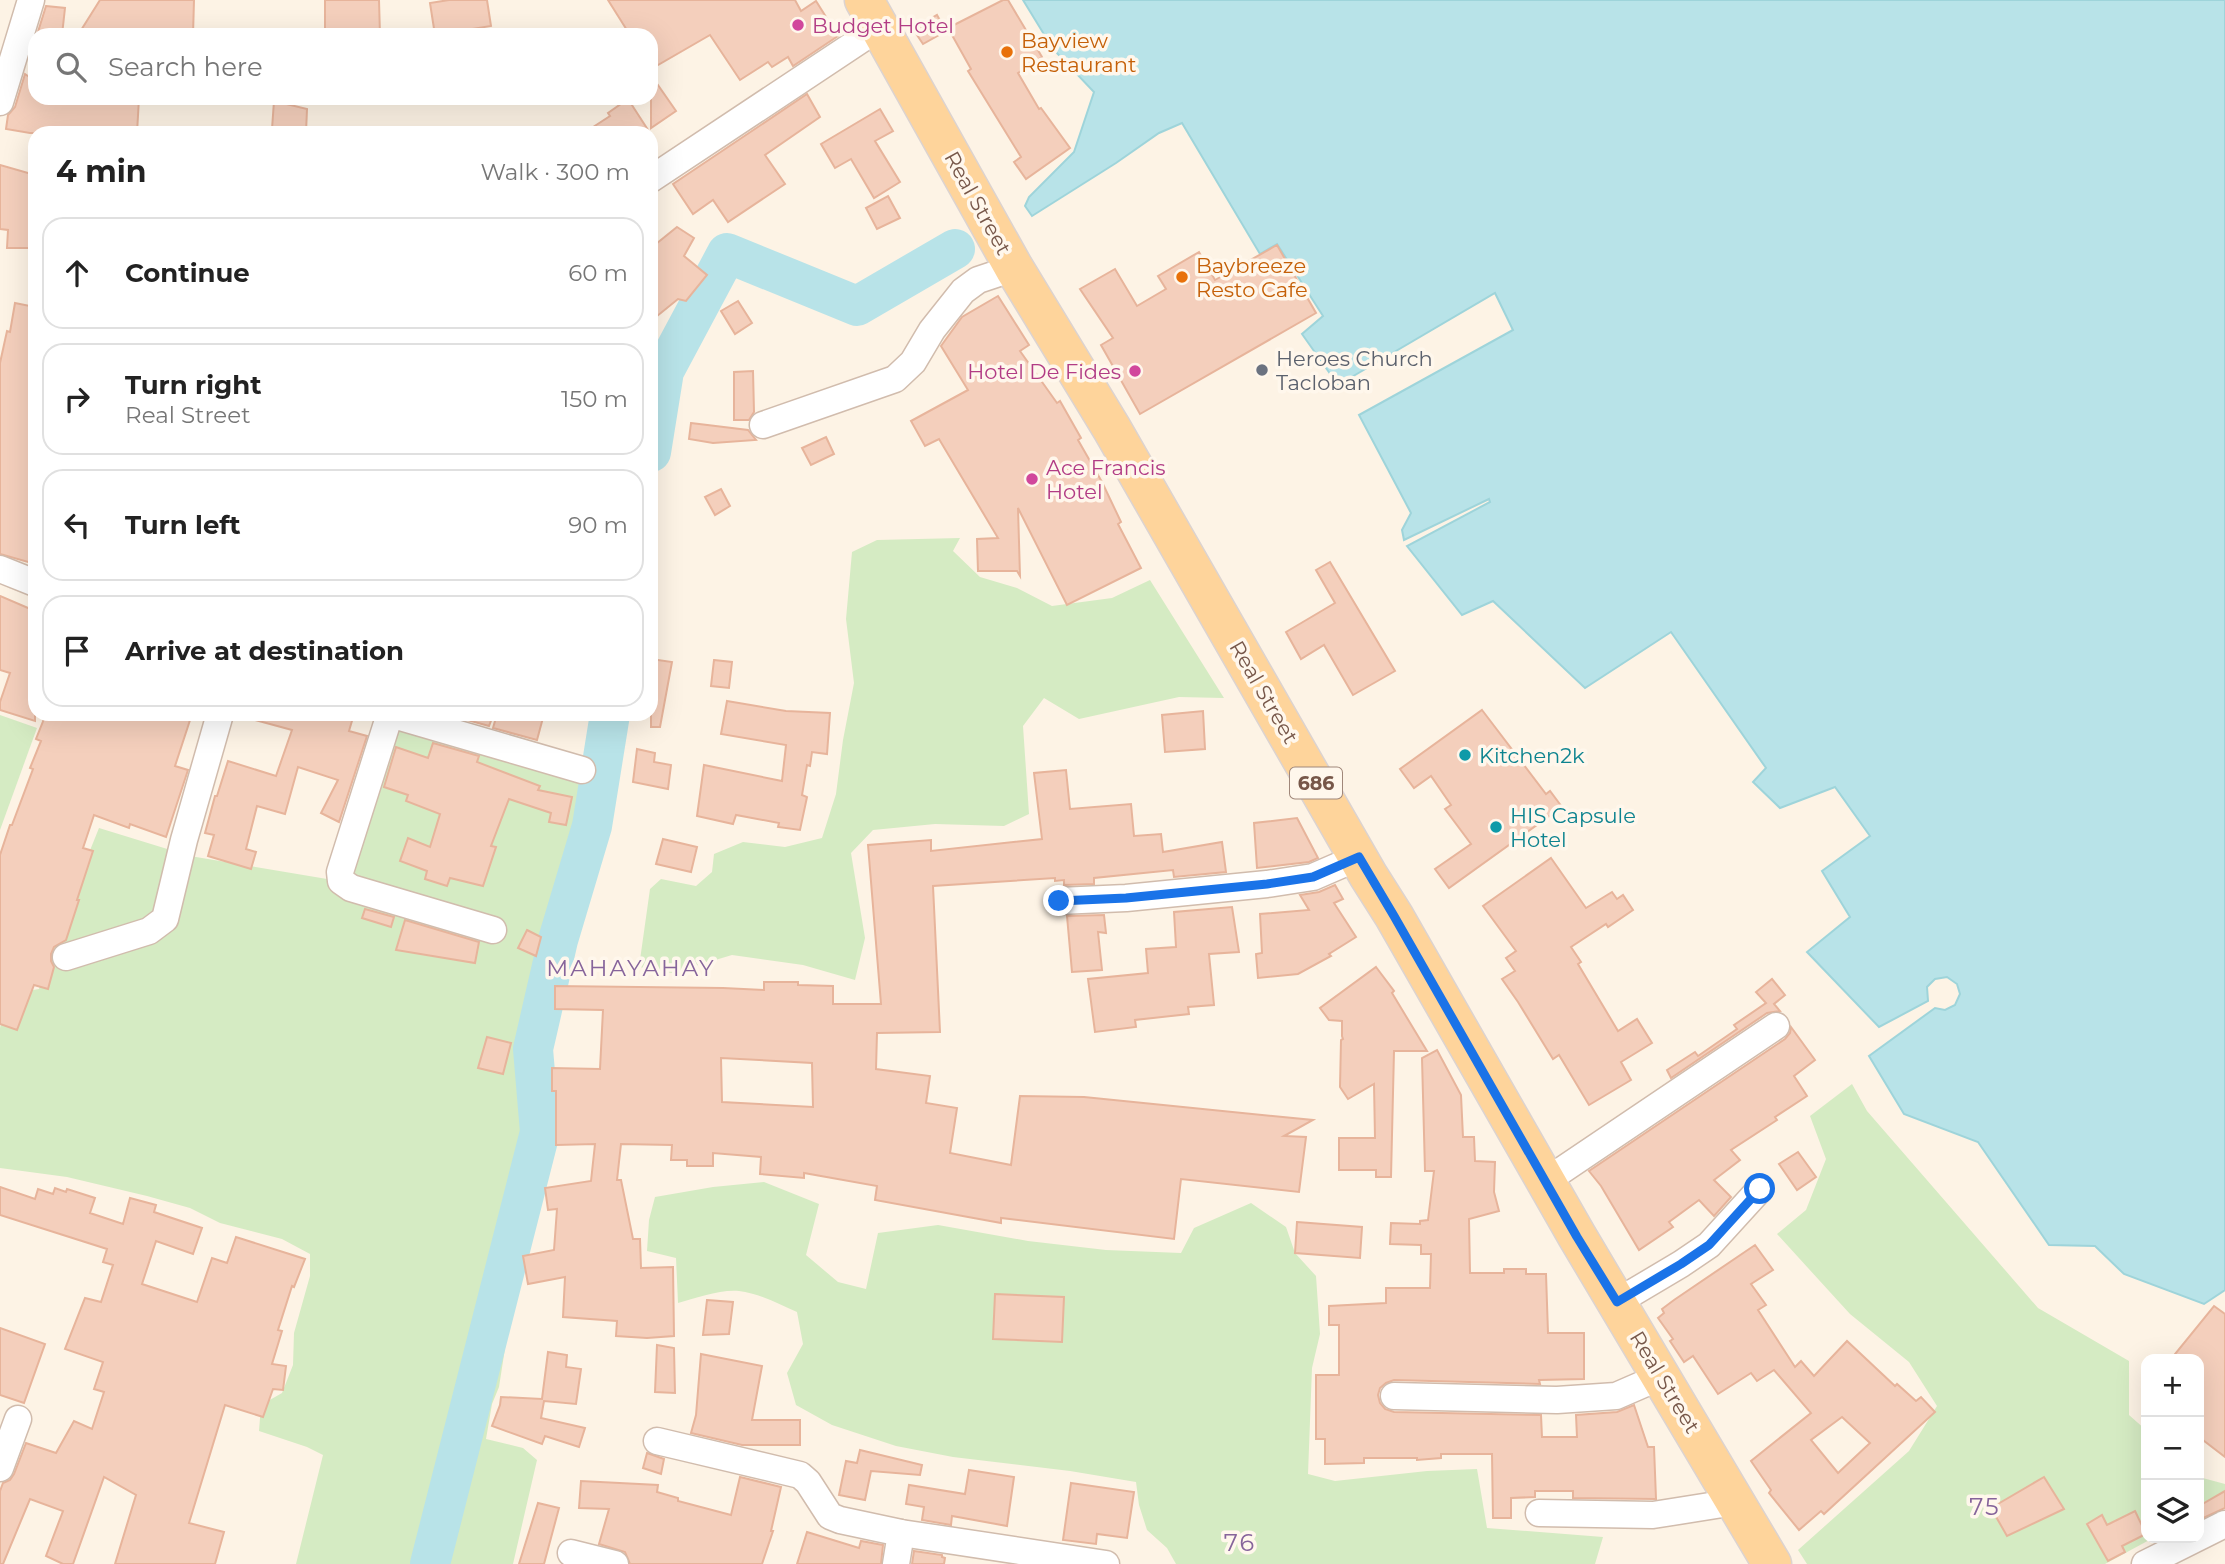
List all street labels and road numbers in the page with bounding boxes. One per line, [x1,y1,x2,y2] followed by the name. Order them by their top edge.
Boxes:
[939,147,1017,259] street label: Real Street
[1225,636,1303,748] street label: Real Street
[1290,768,1342,798] road number: 686
[1625,1326,1705,1438] street label: Real Street

